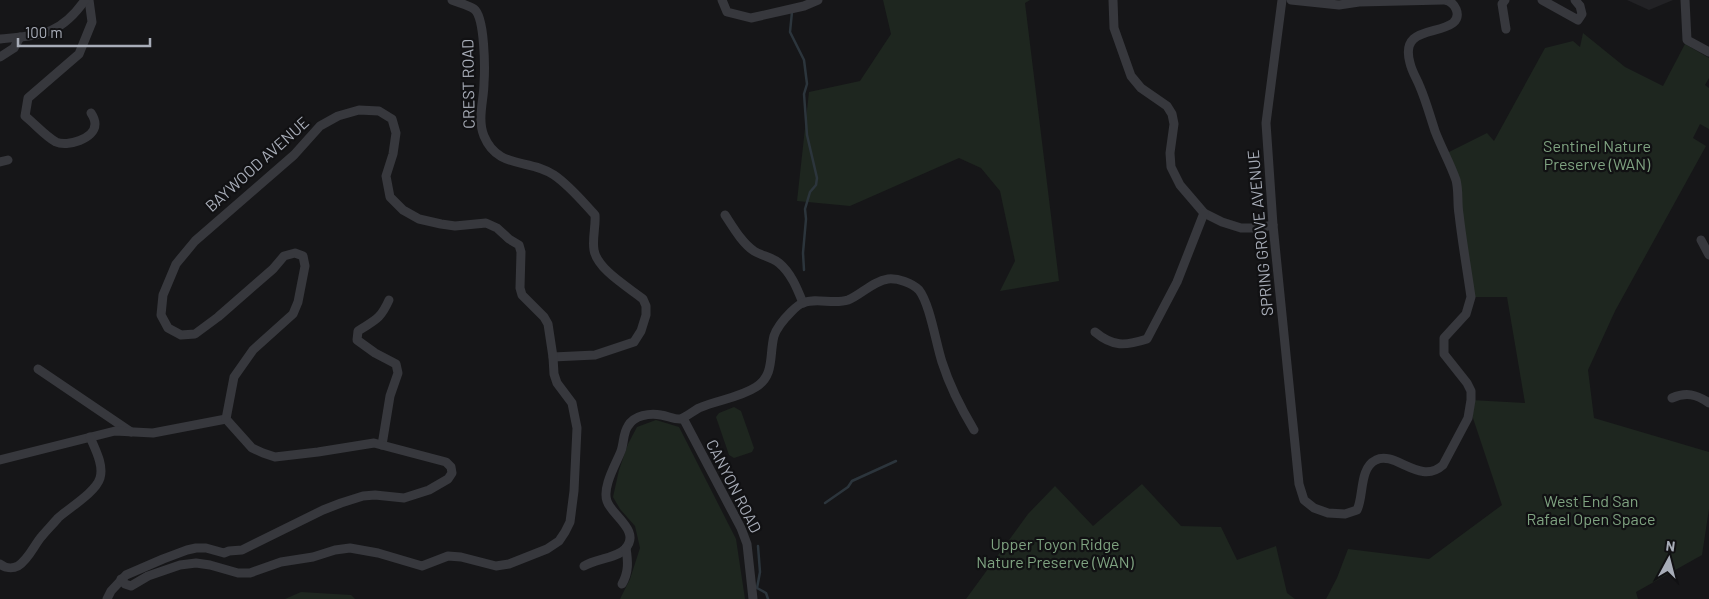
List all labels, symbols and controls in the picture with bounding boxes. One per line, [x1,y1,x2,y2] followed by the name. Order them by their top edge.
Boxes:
[18,15,150,47] scale bar
[25,23,63,41] text: 100 m
[457,39,478,129] street label: CREST ROAD
[201,112,312,215] street label: BAYWOOD AVENUE
[1543,136,1651,173] park label: Sentinel Nature Preserve (WAN)
[1243,149,1276,317] street label: SPRING GROVE AVENUE
[703,436,766,536] street label: CANYON ROAD
[1526,491,1656,528] park label: West End San Rafael Open Space
[976,534,1135,571] park label: Upper Toyon Ridge Nature Preserve (WAN)
[1644,534,1694,584] north arrow
[1665,537,1676,555] text: N

